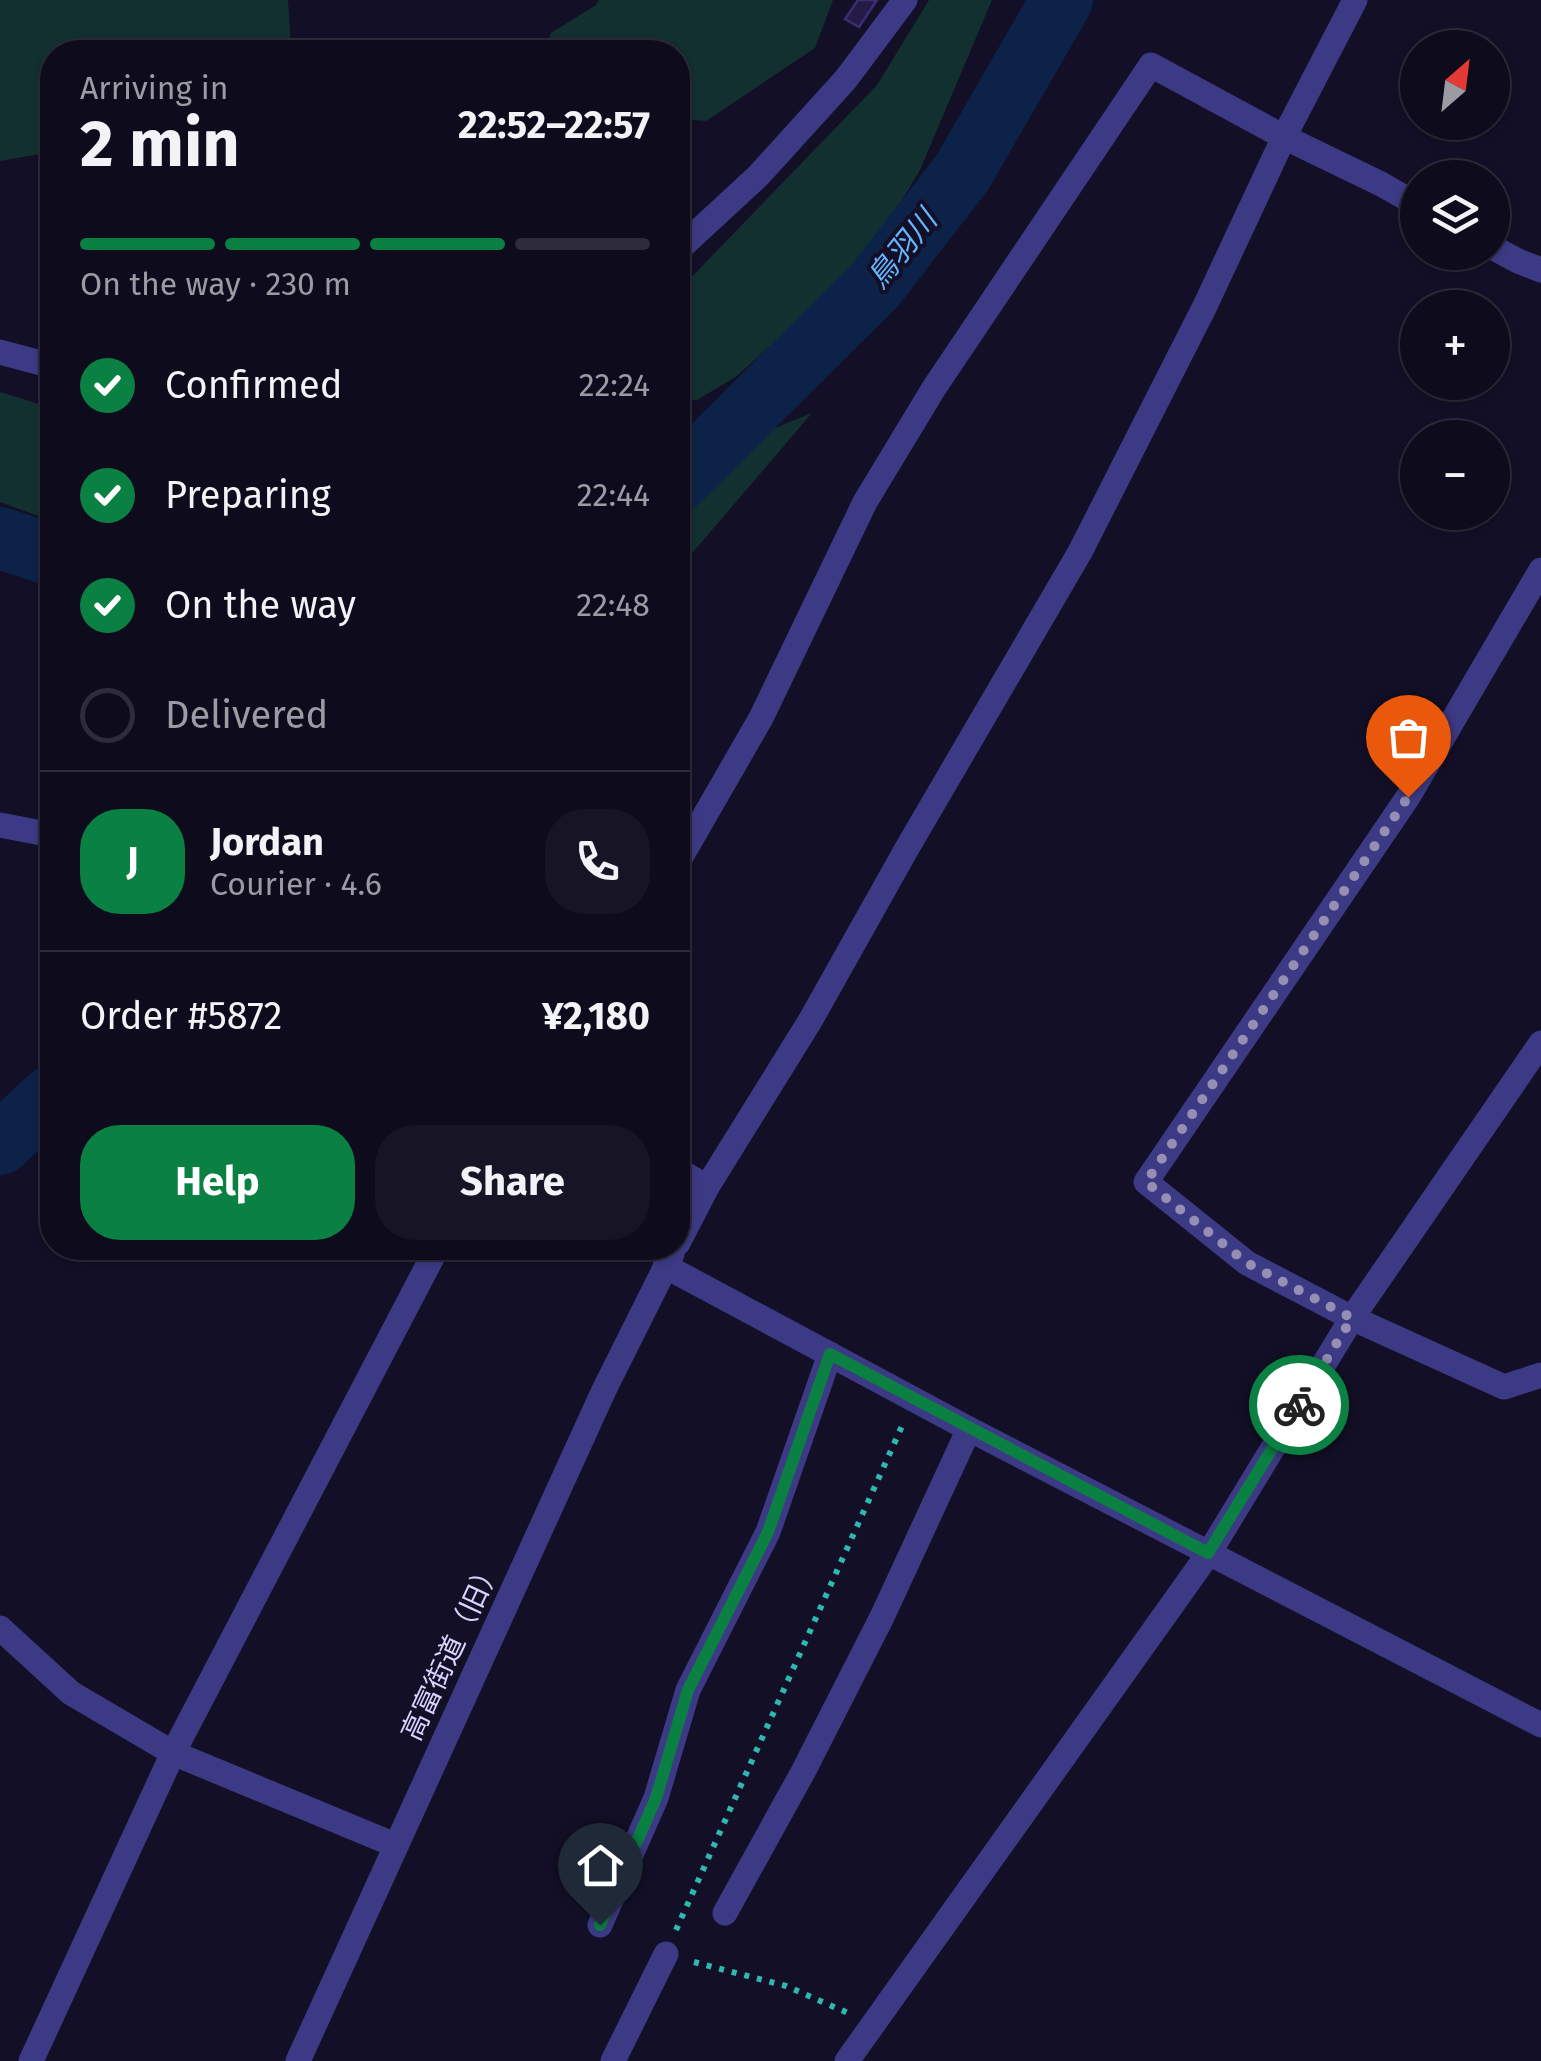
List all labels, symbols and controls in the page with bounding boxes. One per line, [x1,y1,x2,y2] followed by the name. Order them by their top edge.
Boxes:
[1400,30,1510,140] north arrow
[1400,30,1510,530] map controls
[80,69,228,107] text: Arriving in
[458,102,650,148] text: 22:52–22:57
[80,105,240,183] text: 2 min
[1400,160,1510,270] button: layers
[860,200,946,295] water label: 鳥羽川
[80,265,351,303] text: On the way · 230 m
[1400,290,1510,400] button: +
[80,358,135,413] icon: check
[165,362,343,408] text: Confirmed
[579,366,650,404] text: 22:24
[1400,420,1510,530] button: −
[80,468,135,523] icon: check
[165,472,331,518] text: Preparing
[577,476,650,514] text: 22:44
[80,578,135,633] icon: check
[165,582,356,628] text: On the way
[576,586,650,624] text: 22:48
[165,692,328,738] text: Delivered
[1366,695,1451,798] pin
[1381,710,1436,765] icon: bag
[545,809,650,914] button: phone
[210,819,324,865] text: Jordan
[126,838,139,884] text: J
[210,865,382,903] text: Courier · 4.6
[80,993,282,1039] text: Order #5872
[542,993,650,1039] text: ¥2,180
[80,1125,355,1240] button: Help
[375,1125,650,1240] button: Share
[1249,1355,1349,1455] courier
[1272,1378,1327,1433] icon: bike
[395,1554,507,1746] street label: 高富街道（旧）
[558,1823,643,1926] pin
[573,1838,628,1893] icon: home

